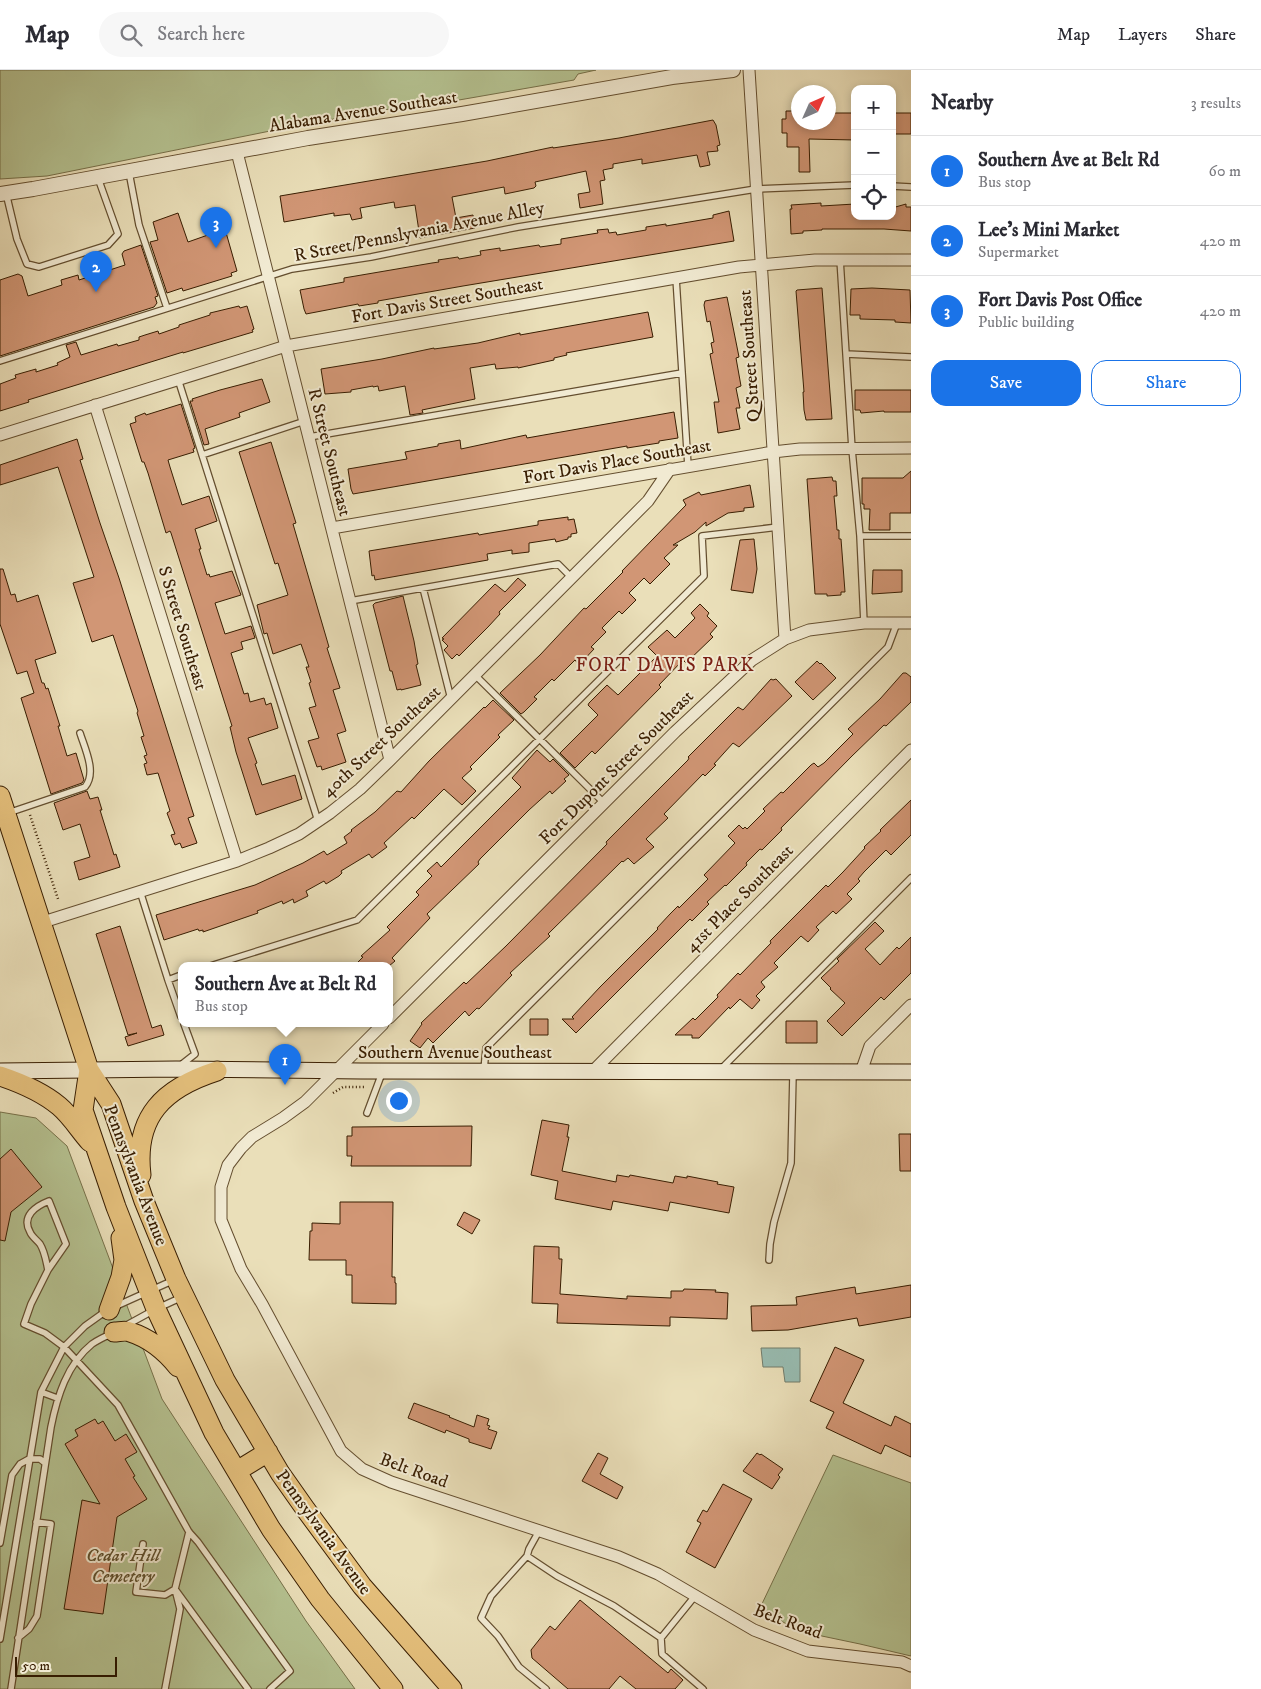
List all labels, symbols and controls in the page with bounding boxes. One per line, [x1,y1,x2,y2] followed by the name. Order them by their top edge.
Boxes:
[99,12,449,57] search box
[25,20,69,50] text: Map
[117,21,145,49] icon: search
[157,23,245,46] text: Search here
[1057,24,1090,46] text: Map
[1118,24,1167,46] text: Layers
[1195,24,1236,46] text: Share
[791,85,836,130] north arrow
[851,85,896,220] map controls
[851,85,896,130] button: +
[267,86,459,138] street label: Alabama Avenue Southeast
[931,90,993,116] text: Nearby
[1191,93,1241,113] text: 3 results
[851,130,896,175] button: −
[978,149,1159,172] text: Southern Ave at Belt Rd
[944,161,950,181] text: 1
[1209,161,1241,181] text: 60 m
[978,172,1031,192] text: Bus stop
[851,175,896,220] button: locate
[292,197,547,267] street label: R Street/Pennslyvania Avenue Alley
[200,207,232,248] pin: 3
[978,219,1119,242] text: Lee's Mini Market
[943,231,951,251] text: 2
[1200,231,1241,251] text: 420 m
[978,242,1059,262] text: Supermarket
[80,251,112,292] pin: 2
[350,273,545,329] street label: Fort Davis Street Southeast
[734,289,766,423] street label: Q Street Southeast
[978,289,1142,312] text: Fort Davis Post Office
[944,301,950,321] text: 3
[1200,301,1241,321] text: 420 m
[978,312,1074,332] text: Public building
[931,360,1081,406] button: Save
[1091,360,1241,406] button: Share
[302,386,356,519] street label: R Street Southeast
[522,435,713,489] street label: Fort Davis Place Southeast
[153,564,211,693] street label: S Street Southeast
[575,654,755,677] district label: FORT DAVIS PARK
[318,681,446,802] street label: 40th Street Southeast
[535,686,699,850] street label: Fort Dupont Street Southeast
[681,840,799,957] street label: 41st Place Southeast
[178,962,393,1027] popup
[195,973,376,996] text: Southern Ave at Belt Rd
[195,996,248,1016] text: Bus stop
[358,1042,552,1064] street label: Southern Avenue Southeast
[269,1044,301,1085] pin: 1
[386,1088,412,1114] your location
[98,1102,172,1249] street label: Pennsylvania Avenue
[376,1448,451,1493] street label: Belt Road
[271,1466,376,1599] street label: Pennsylvania Avenue
[86,1545,162,1588] park label: Cedar Hill Cemetery
[750,1599,825,1644] street label: Belt Road
[15,1654,118,1677] scale bar
[22,1657,50,1675] text: 50 m

